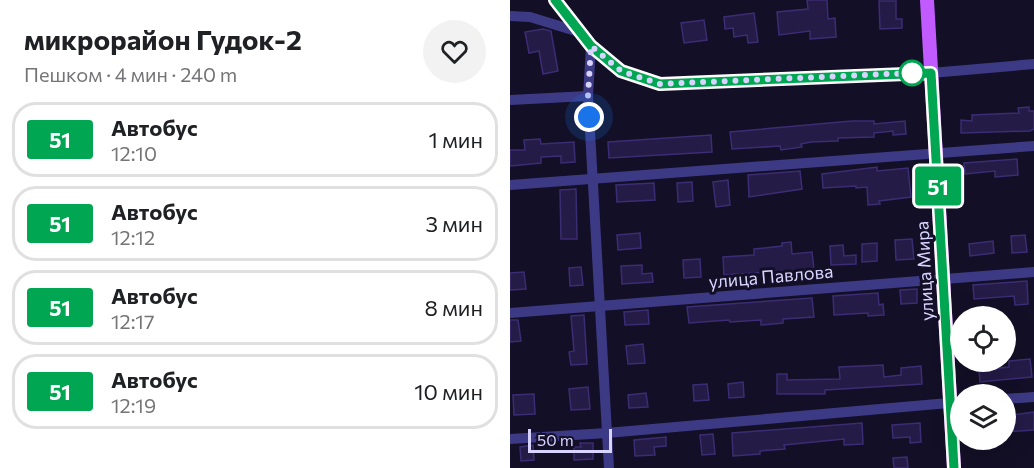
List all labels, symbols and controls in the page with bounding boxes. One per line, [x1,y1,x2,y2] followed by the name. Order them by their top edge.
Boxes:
[423,20,486,83] button: heart
[24,22,302,56] text: микрорайон Гудок-2
[899,60,925,86] unlabelled marker
[24,62,237,86] text: Пешком · 4 мин · 240 m
[574,102,604,132] your location
[111,114,198,141] text: Автобус
[429,126,483,153] text: 1 мин
[49,127,71,152] text: 51
[111,141,157,165] text: 12:10
[911,166,965,206] line badge: 51
[927,174,949,199] text: 51
[111,198,198,225] text: Автобус
[425,210,483,237] text: 3 мин
[49,211,71,236] text: 51
[910,220,938,322] street label: улица Мира
[111,225,155,249] text: 12:12
[708,260,834,292] street label: улица Павлова
[111,282,198,309] text: Автобус
[425,294,483,321] text: 8 мин
[49,295,71,320] text: 51
[950,306,1016,450] map controls
[950,306,1016,372] button: locate
[111,309,154,333] text: 12:17
[111,366,198,393] text: Автобус
[414,378,483,405] text: 10 мин
[49,379,71,404] text: 51
[950,384,1016,450] button: layers
[111,393,156,417] text: 12:19
[528,426,612,454] scale bar
[537,430,574,449] text: 50 m

